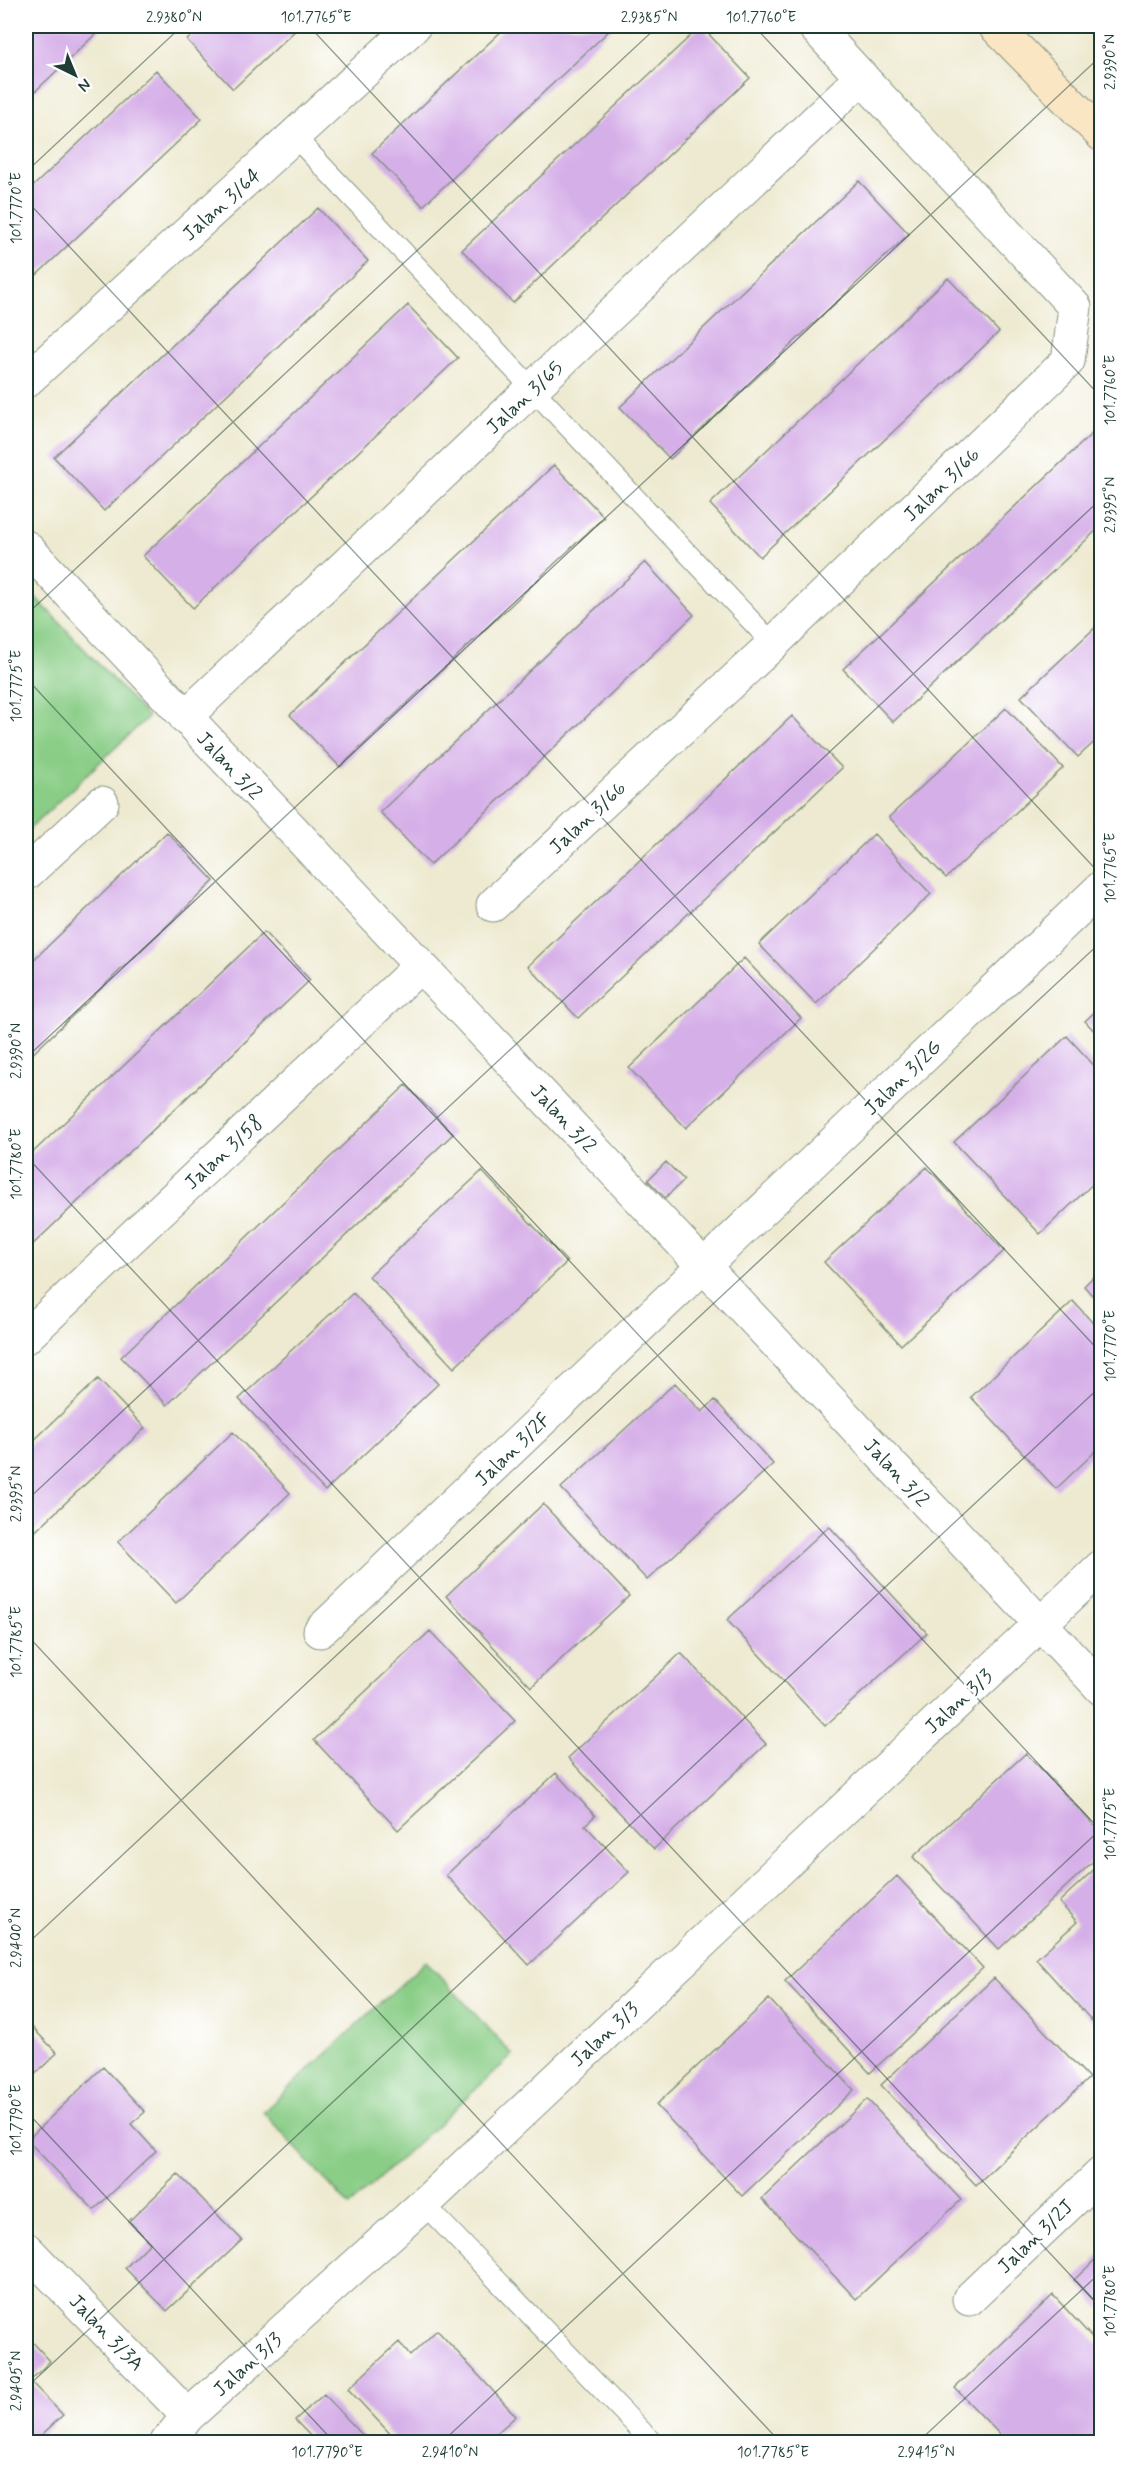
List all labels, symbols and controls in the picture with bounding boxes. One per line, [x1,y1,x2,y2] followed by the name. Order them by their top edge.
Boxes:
[146,8,202,28] text: 2.9380°N
[280,8,352,28] text: 101.7765°E
[621,8,677,28] text: 2.9385°N
[726,8,797,28] text: 101.7760°E
[1101,34,1121,90] text: 2.9390°N
[45,45,105,105] north arrow
[73,74,95,96] text: N
[177,162,267,248] street label: Jalan 3/64
[7,172,27,244] text: 101.7770°E
[1101,354,1121,425] text: 101.7760°E
[481,355,569,441] street label: Jalan 3/65
[898,442,986,528] street label: Jalan 3/66
[1101,477,1121,533] text: 2.9395°N
[7,650,27,722] text: 101.7775°E
[190,726,268,806] street label: Jalan 3/2
[543,775,633,861] street label: Jalan 3/66
[1101,832,1121,904] text: 101.7765°E
[7,1023,27,1079] text: 2.9390°N
[858,1034,948,1122] street label: Jalan 3/2G
[524,1079,602,1159] street label: Jalan 3/2
[179,1110,269,1196] street label: Jalan 3/58
[7,1128,27,1200] text: 101.7780°E
[1101,1310,1121,1382] text: 101.7770°E
[469,1407,557,1493] street label: Jalan 3/2F
[857,1433,935,1513] street label: Jalan 3/2
[7,1466,27,1522] text: 2.9395°N
[7,1606,27,1678] text: 101.7785°E
[919,1663,999,1741] street label: Jalan 3/3
[1101,1788,1121,1860] text: 101.7775°E
[7,1908,27,1968] text: 2.9400°N
[565,1996,645,2074] street label: Jalan 3/3
[7,2084,27,2156] text: 101.7790°E
[992,2194,1080,2280] street label: Jalan 3/2J
[1101,2265,1121,2337] text: 101.7780°E
[62,2289,149,2377] street label: Jalan 3/3A
[208,2327,288,2403] street label: Jalan 3/3
[7,2351,27,2411] text: 2.9405°N
[291,2443,363,2463] text: 101.7790°E
[422,2443,478,2463] text: 2.9410°N
[737,2443,809,2463] text: 101.7785°E
[897,2443,955,2463] text: 2.9415°N

